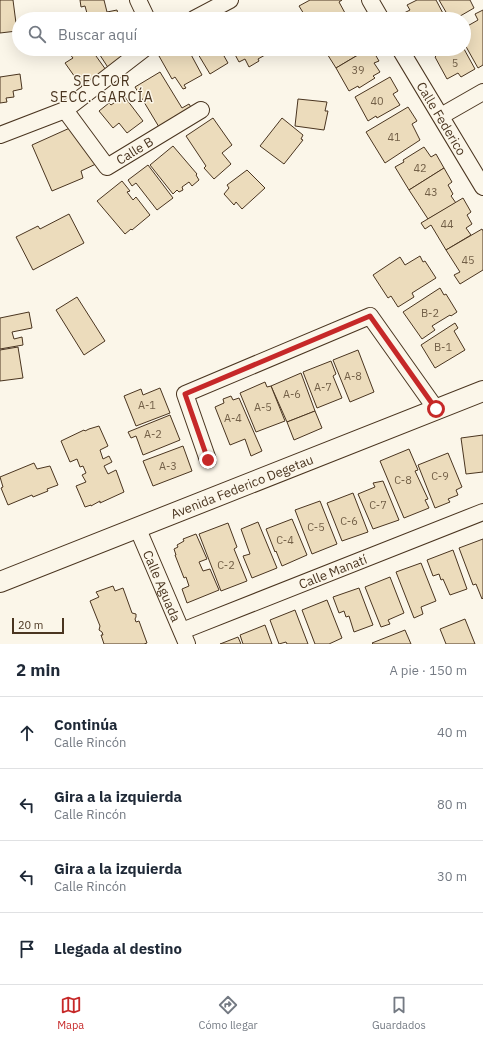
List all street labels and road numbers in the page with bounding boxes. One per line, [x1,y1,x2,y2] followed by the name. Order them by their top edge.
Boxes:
[413,79,470,159] street label: Calle Federico
[113,133,157,169] street label: Calle B
[168,451,316,523] street label: Avenida Federico Degetau
[139,548,185,625] street label: Calle Aguada
[296,550,370,593] street label: Calle Manatí

